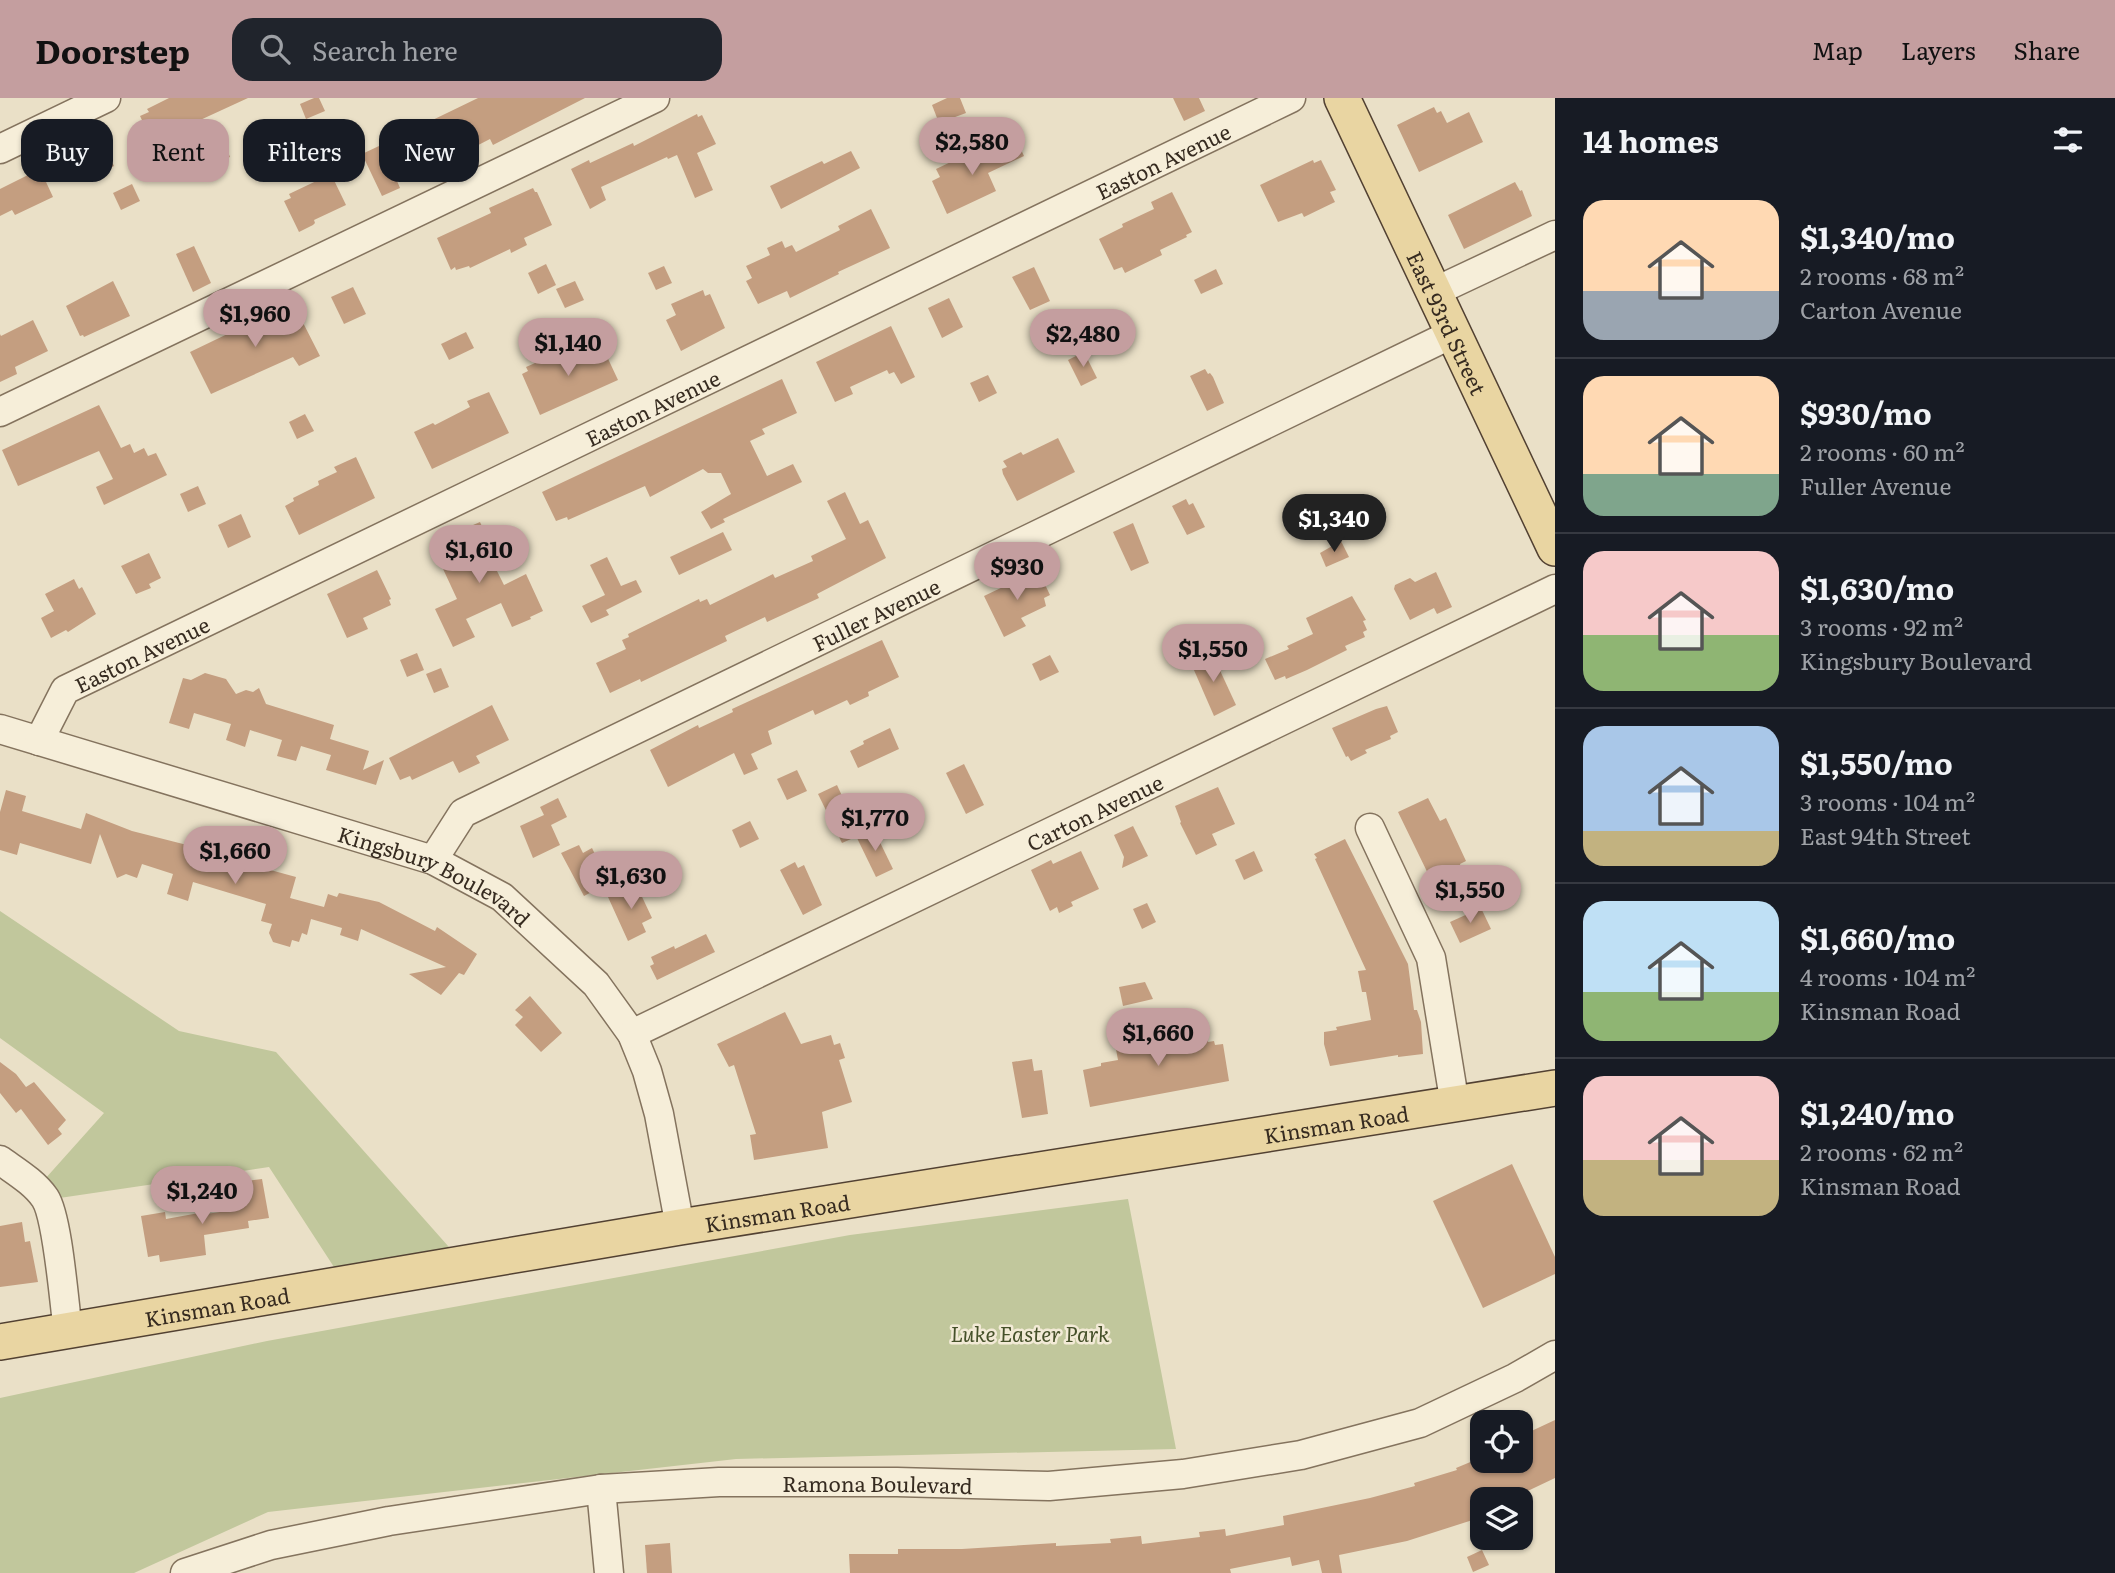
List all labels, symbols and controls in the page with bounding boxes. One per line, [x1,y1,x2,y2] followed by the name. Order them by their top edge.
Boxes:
[232,18,722,81] search box
[35,25,190,74] text: Doorstep
[256,30,294,68] icon: search
[312,30,458,69] text: Search here
[1812,32,1863,67] text: Map
[1901,32,1975,67] text: Layers
[2013,32,2080,67] text: Share
[1090,114,1235,206] street label: Easton Avenue
[915,118,1029,177] pin: $2,580
[1583,118,1719,162] text: 14 homes
[21,119,113,182] chip: Buy
[127,119,229,182] chip: Rent
[243,119,365,182] chip: Filters
[379,119,479,182] chip: New
[2049,121,2087,159] icon: filters
[935,123,1009,157] text: $2,580
[1800,214,1955,258] text: $1,340/mo
[1639,228,1723,312] icon: home
[1401,245,1496,400] street label: East 93rd Street
[1800,258,1964,292] text: 2 rooms · 68 m²
[198,289,312,349] pin: $1,960
[1800,292,1962,326] text: Carton Avenue
[219,295,291,329] text: $1,960
[1026,310,1140,369] pin: $2,480
[1046,315,1120,349] text: $2,480
[511,318,625,378] pin: $1,140
[534,324,602,358] text: $1,140
[579,361,725,452] street label: Easton Avenue
[1800,390,1932,434] text: $930/mo
[1639,404,1723,488] icon: home
[1800,434,1965,468] text: 2 rooms · 60 m²
[1800,468,1951,502] text: Fuller Avenue
[1277,494,1391,554] pin: $1,340
[1298,500,1370,534] text: $1,340
[422,526,536,585] pin: $1,610
[445,531,513,565] text: $1,610
[976,542,1058,602] pin: $930
[990,548,1044,582] text: $930
[1800,565,1954,609] text: $1,630/mo
[806,569,945,657] street label: Fuller Avenue
[1639,579,1723,663] icon: home
[69,607,214,699] street label: Easton Avenue
[1800,609,1963,643] text: 3 rooms · 92 m²
[1156,624,1270,684] pin: $1,550
[1178,630,1248,664] text: $1,550
[1800,643,2032,677] text: Kingsbury Boulevard
[1800,740,1953,784] text: $1,550/mo
[1639,754,1723,838] icon: home
[1021,765,1168,857] street label: Carton Avenue
[1800,784,1975,818] text: 3 rooms · 104 m²
[818,794,932,853] pin: $1,770
[841,799,909,833] text: $1,770
[334,817,539,932] street label: Kingsbury Boulevard
[1800,818,1971,852] text: East 94th Street
[178,826,292,886] pin: $1,660
[199,832,271,866] text: $1,660
[574,852,688,911] pin: $1,630
[595,857,667,891] text: $1,630
[1413,866,1527,925] pin: $1,550
[1435,871,1505,905] text: $1,550
[1800,915,1955,959] text: $1,660/mo
[1639,929,1723,1013] icon: home
[1800,959,1975,993] text: 4 rooms · 104 m²
[1800,993,1961,1027] text: Kinsman Road
[1101,1009,1215,1068] pin: $1,660
[1122,1014,1194,1048] text: $1,660
[1800,1090,1954,1134] text: $1,240/mo
[1261,1096,1411,1150] street label: Kinsman Road
[1639,1104,1723,1188] icon: home
[1800,1134,1963,1168] text: 2 rooms · 62 m²
[145,1166,259,1226] pin: $1,240
[1800,1168,1961,1202] text: Kinsman Road
[166,1172,238,1206] text: $1,240
[702,1185,852,1238] street label: Kinsman Road
[142,1278,292,1333] street label: Kinsman Road
[950,1317,1110,1348] park label: Luke Easter Park
[1470,1410,1533,1550] map controls
[1470,1410,1533,1473] button: locate
[782,1466,973,1499] street label: Ramona Boulevard
[1470,1487,1533,1550] button: layers

